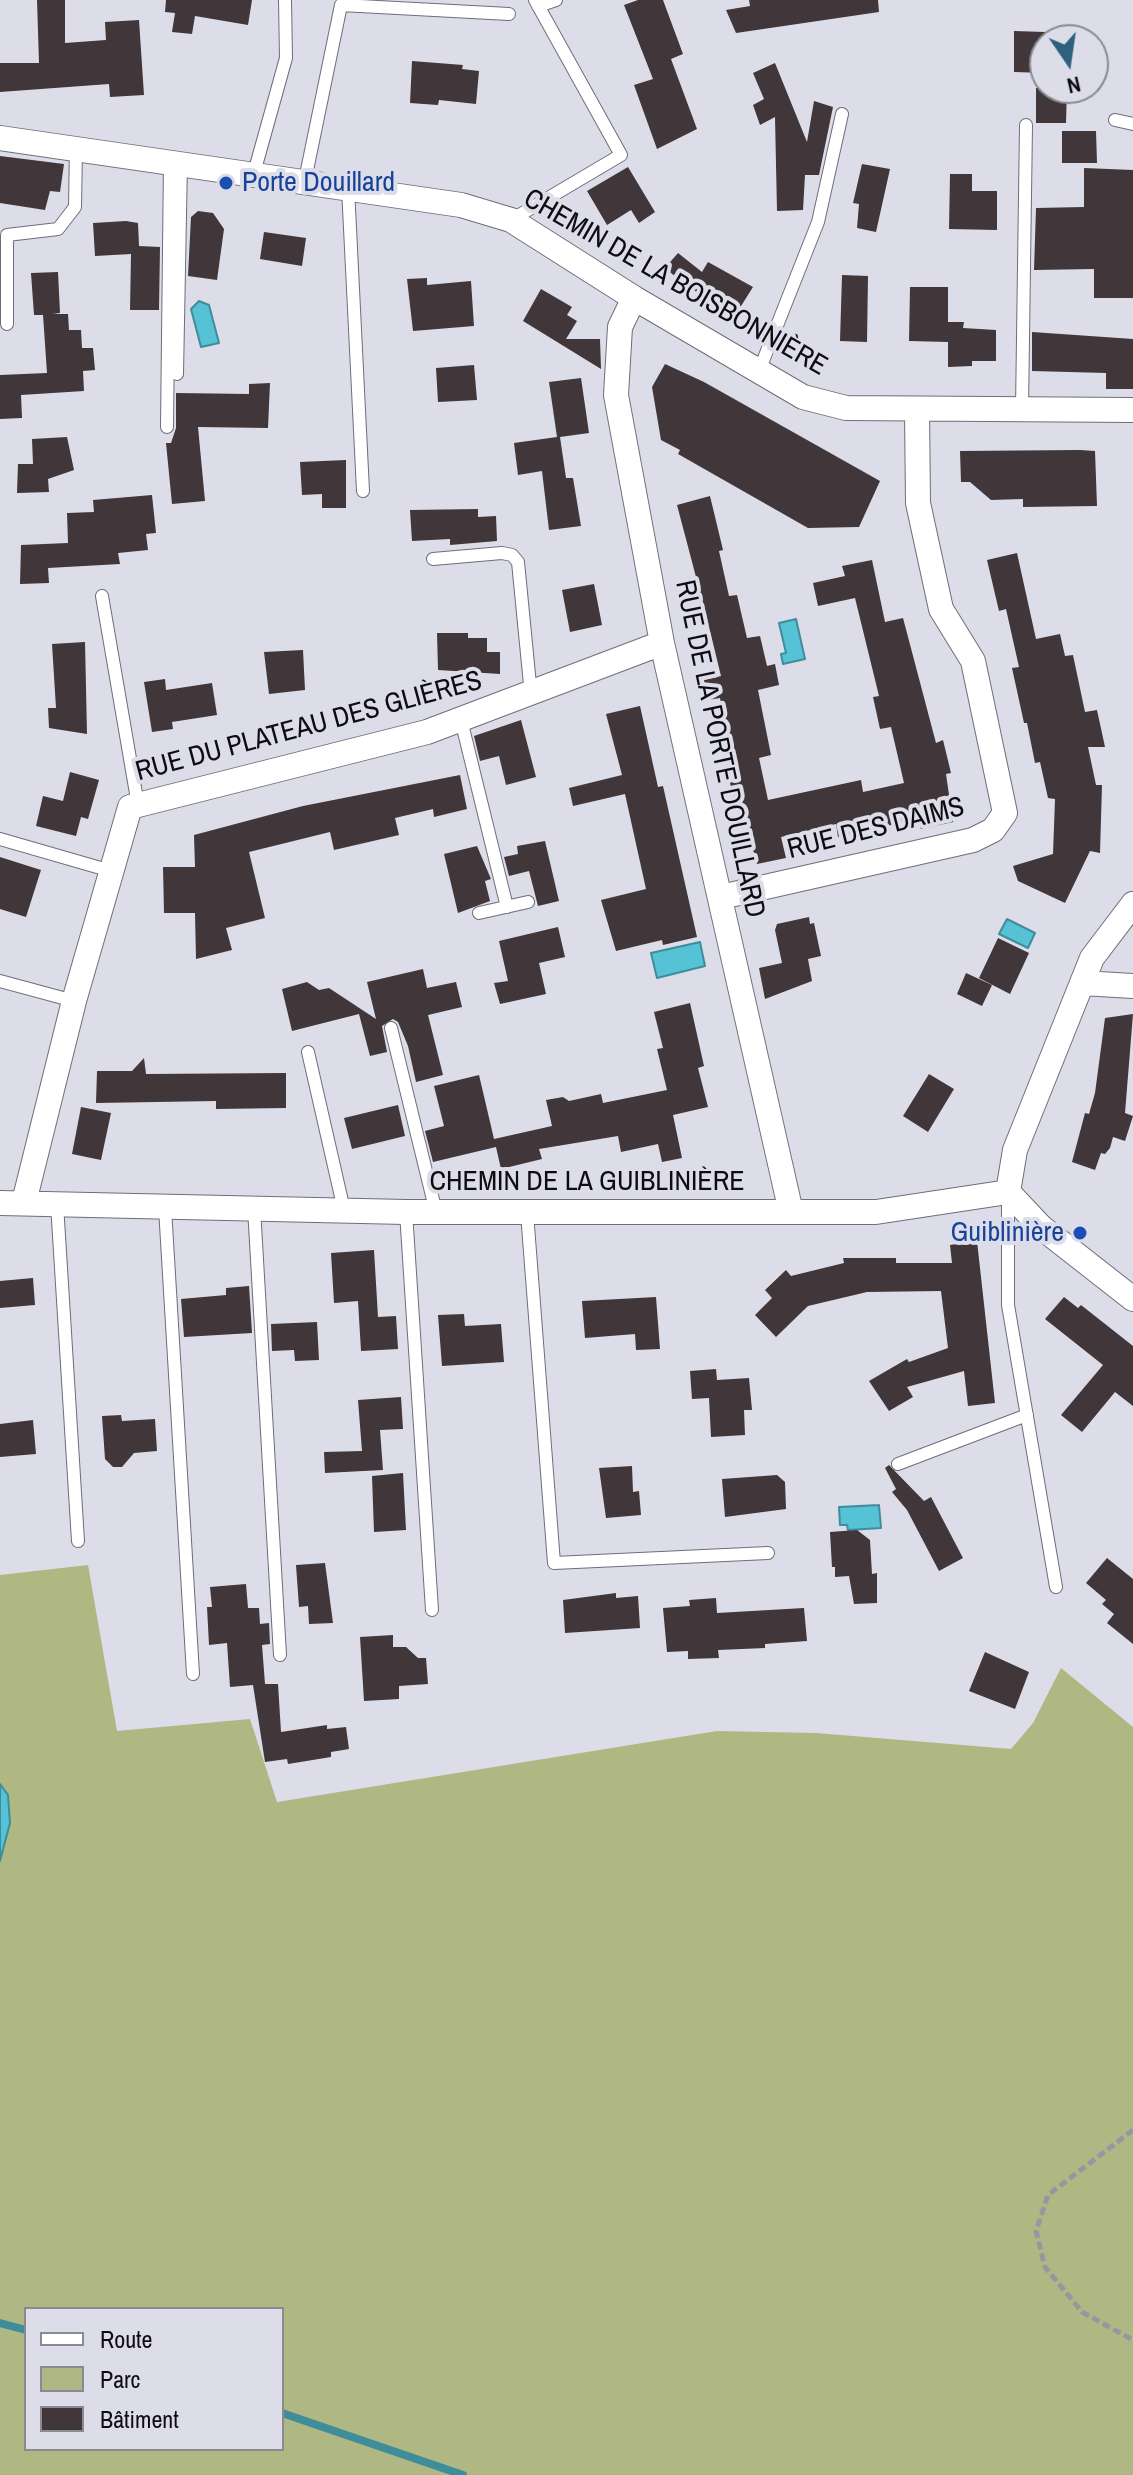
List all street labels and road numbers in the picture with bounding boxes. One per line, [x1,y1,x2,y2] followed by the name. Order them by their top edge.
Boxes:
[517,182,833,384] street label: CHEMIN DE LA BOISBONNIÈRE
[667,577,771,921] street label: RUE DE LA PORTE DOUILLARD
[132,665,486,789] street label: RUE DU PLATEAU DES GLIÈRES
[784,791,968,867] street label: RUE DES DAIMS
[429,1165,745,1199] street label: CHEMIN DE LA GUIBLINIÈRE

